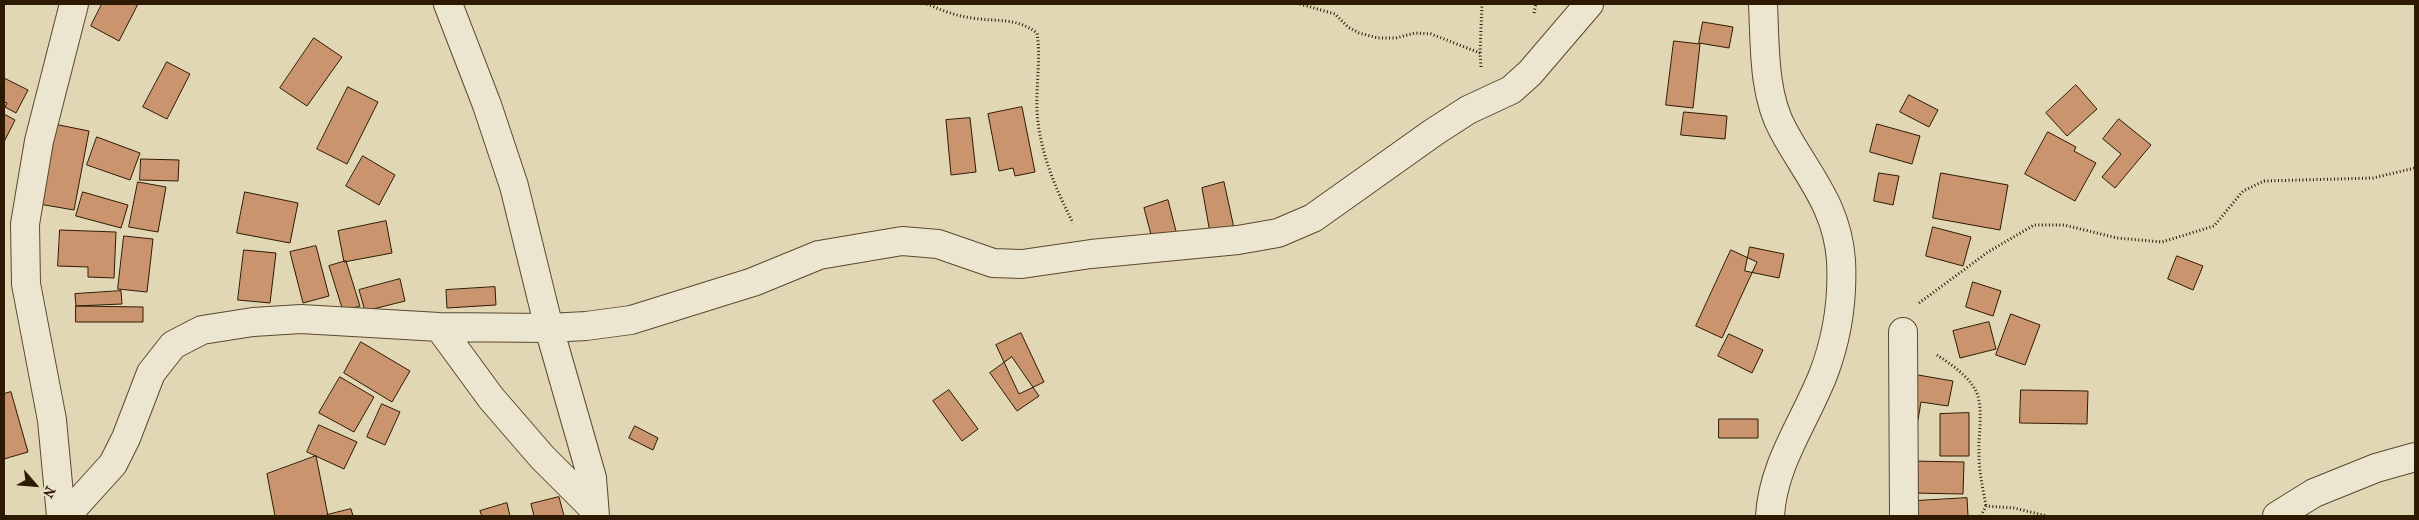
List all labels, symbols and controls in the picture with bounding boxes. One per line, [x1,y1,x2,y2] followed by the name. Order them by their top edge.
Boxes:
[10,460,60,510] north arrow
[39,483,59,501] text: N

